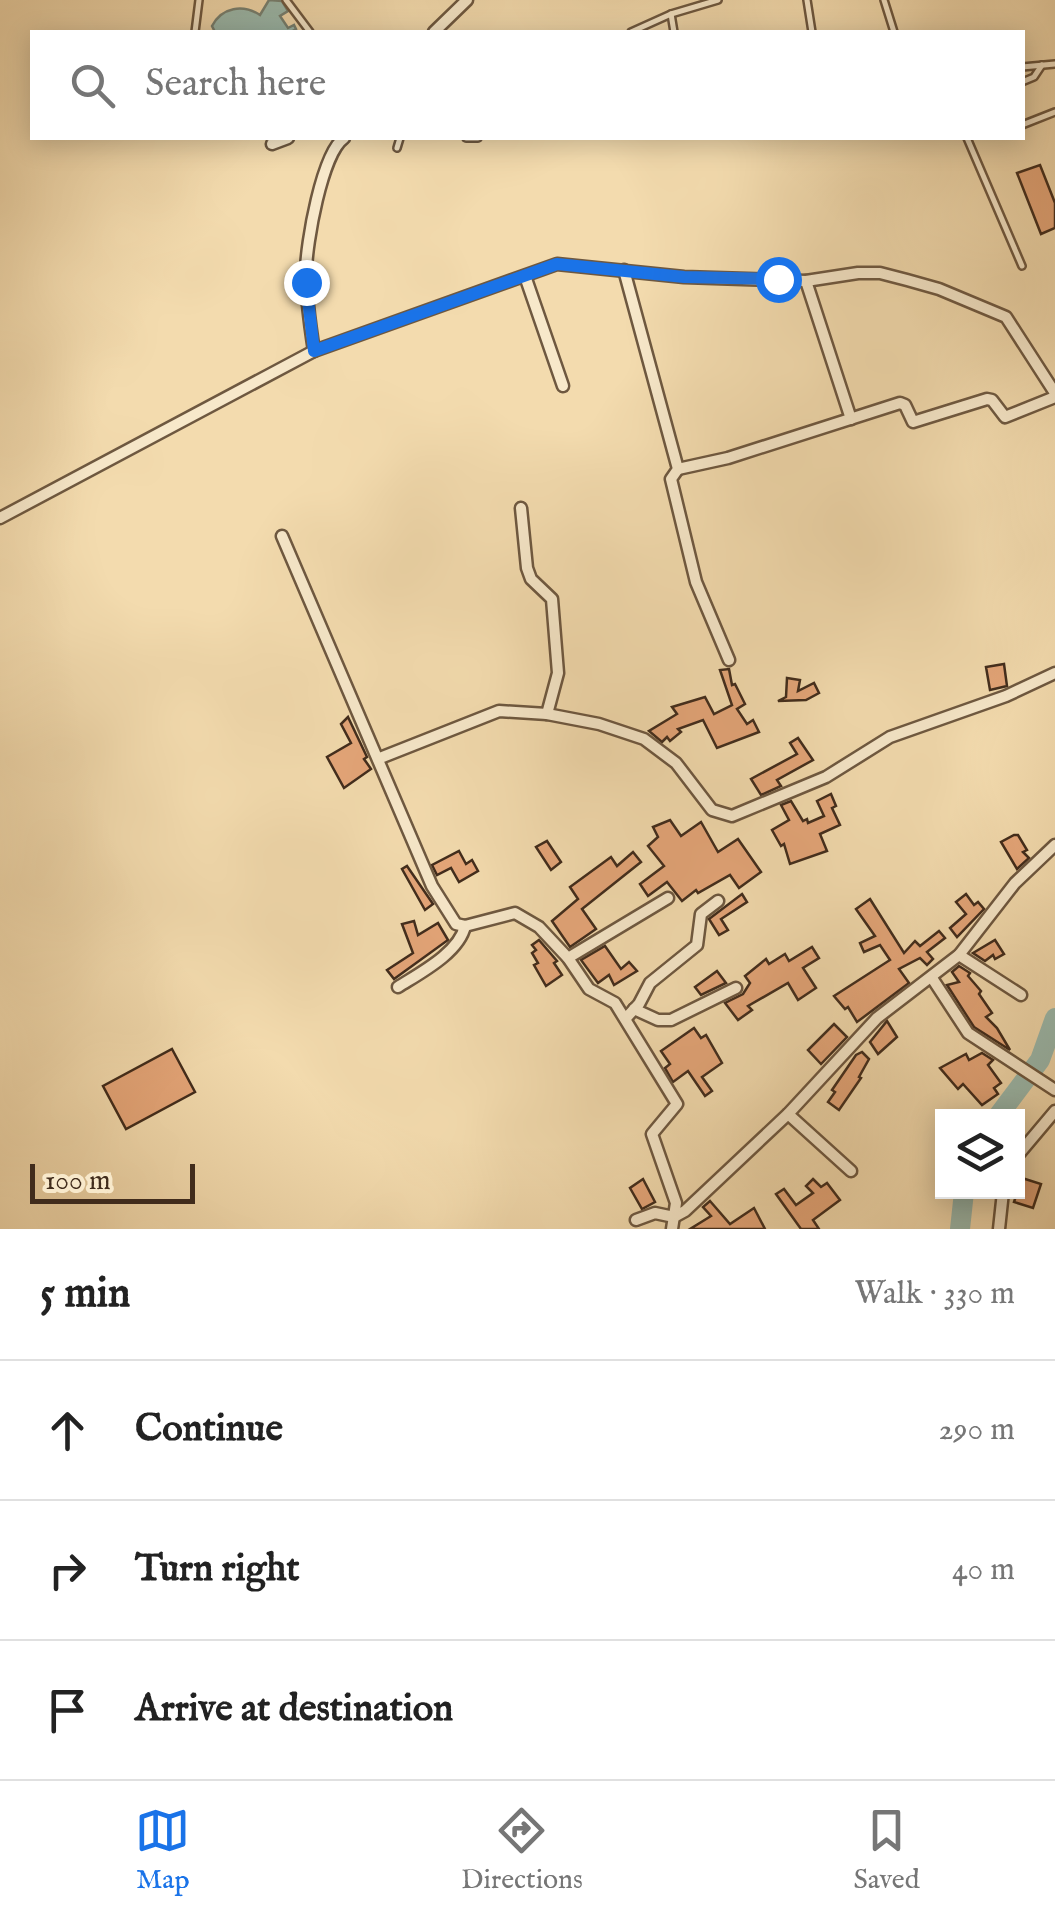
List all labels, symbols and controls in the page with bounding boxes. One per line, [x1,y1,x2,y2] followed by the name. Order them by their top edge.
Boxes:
[30,30,1025,140] search box
[65,58,120,113] icon: search
[145,61,326,109] text: Search here
[756,257,802,303] route start
[284,260,330,306] route end
[935,1109,1025,1199] map controls
[935,1109,1025,1199] button: layers
[30,1159,195,1204] scale bar
[45,1164,111,1199] text: 100 m
[40,1268,130,1321] text: 5 min
[854,1274,1015,1315] text: Walk · 330 m
[40,1403,95,1458] icon: ahead
[135,1406,283,1454] text: Continue
[939,1410,1015,1451] text: 290 m
[40,1543,95,1598] icon: right
[135,1546,299,1594] text: Turn right
[952,1550,1015,1591] text: 40 m
[40,1683,95,1738] icon: arrive
[135,1686,453,1734] text: Arrive at destination
[135,1803,190,1898] tab: Map
[461,1803,583,1898] tab: Directions
[853,1803,920,1898] tab: Saved

